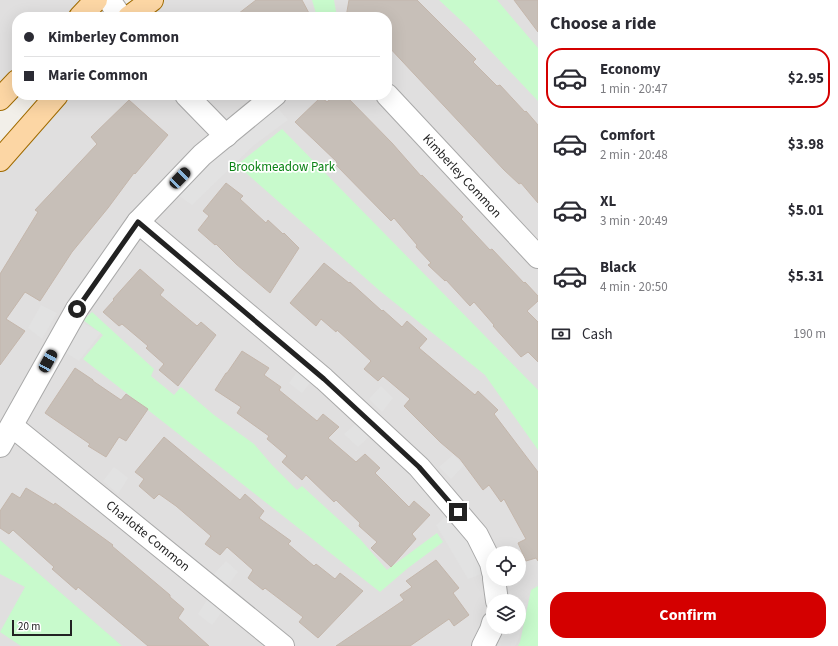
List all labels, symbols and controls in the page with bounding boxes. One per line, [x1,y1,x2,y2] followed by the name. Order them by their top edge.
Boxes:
[550,11,656,36] text: Choose a ride
[48,27,179,48] text: Kimberley Common
[600,59,661,80] text: Economy
[552,60,588,96] icon: car
[48,65,148,86] text: Marie Common
[788,68,824,89] text: $2.95
[600,80,668,98] text: 1 min · 20:47
[600,125,655,146] text: Comfort
[552,126,588,162] icon: car
[418,130,506,222] street label: Kimberley Common
[788,134,824,155] text: $3.98
[600,146,668,164] text: 2 min · 20:48
[229,158,336,176] park label: Brookmeadow Park
[167,165,193,191] car
[600,191,616,212] text: XL
[552,192,588,228] icon: car
[788,200,824,221] text: $5.01
[600,212,668,230] text: 3 min · 20:49
[600,257,637,278] text: Black
[552,258,588,294] icon: car
[788,266,824,287] text: $5.31
[600,278,668,296] text: 4 min · 20:50
[68,300,86,318] route start
[550,323,572,345] icon: cash
[582,324,613,345] text: Cash
[793,325,826,343] text: 190 m
[37,348,59,374] car
[102,497,194,575] street label: Charlotte Common
[449,503,467,521] route end
[486,546,526,634] map controls
[486,546,526,586] button: locate
[550,592,826,638] button: Confirm
[486,594,526,634] button: layers
[12,618,72,637] scale bar
[18,619,40,634] text: 20 m

